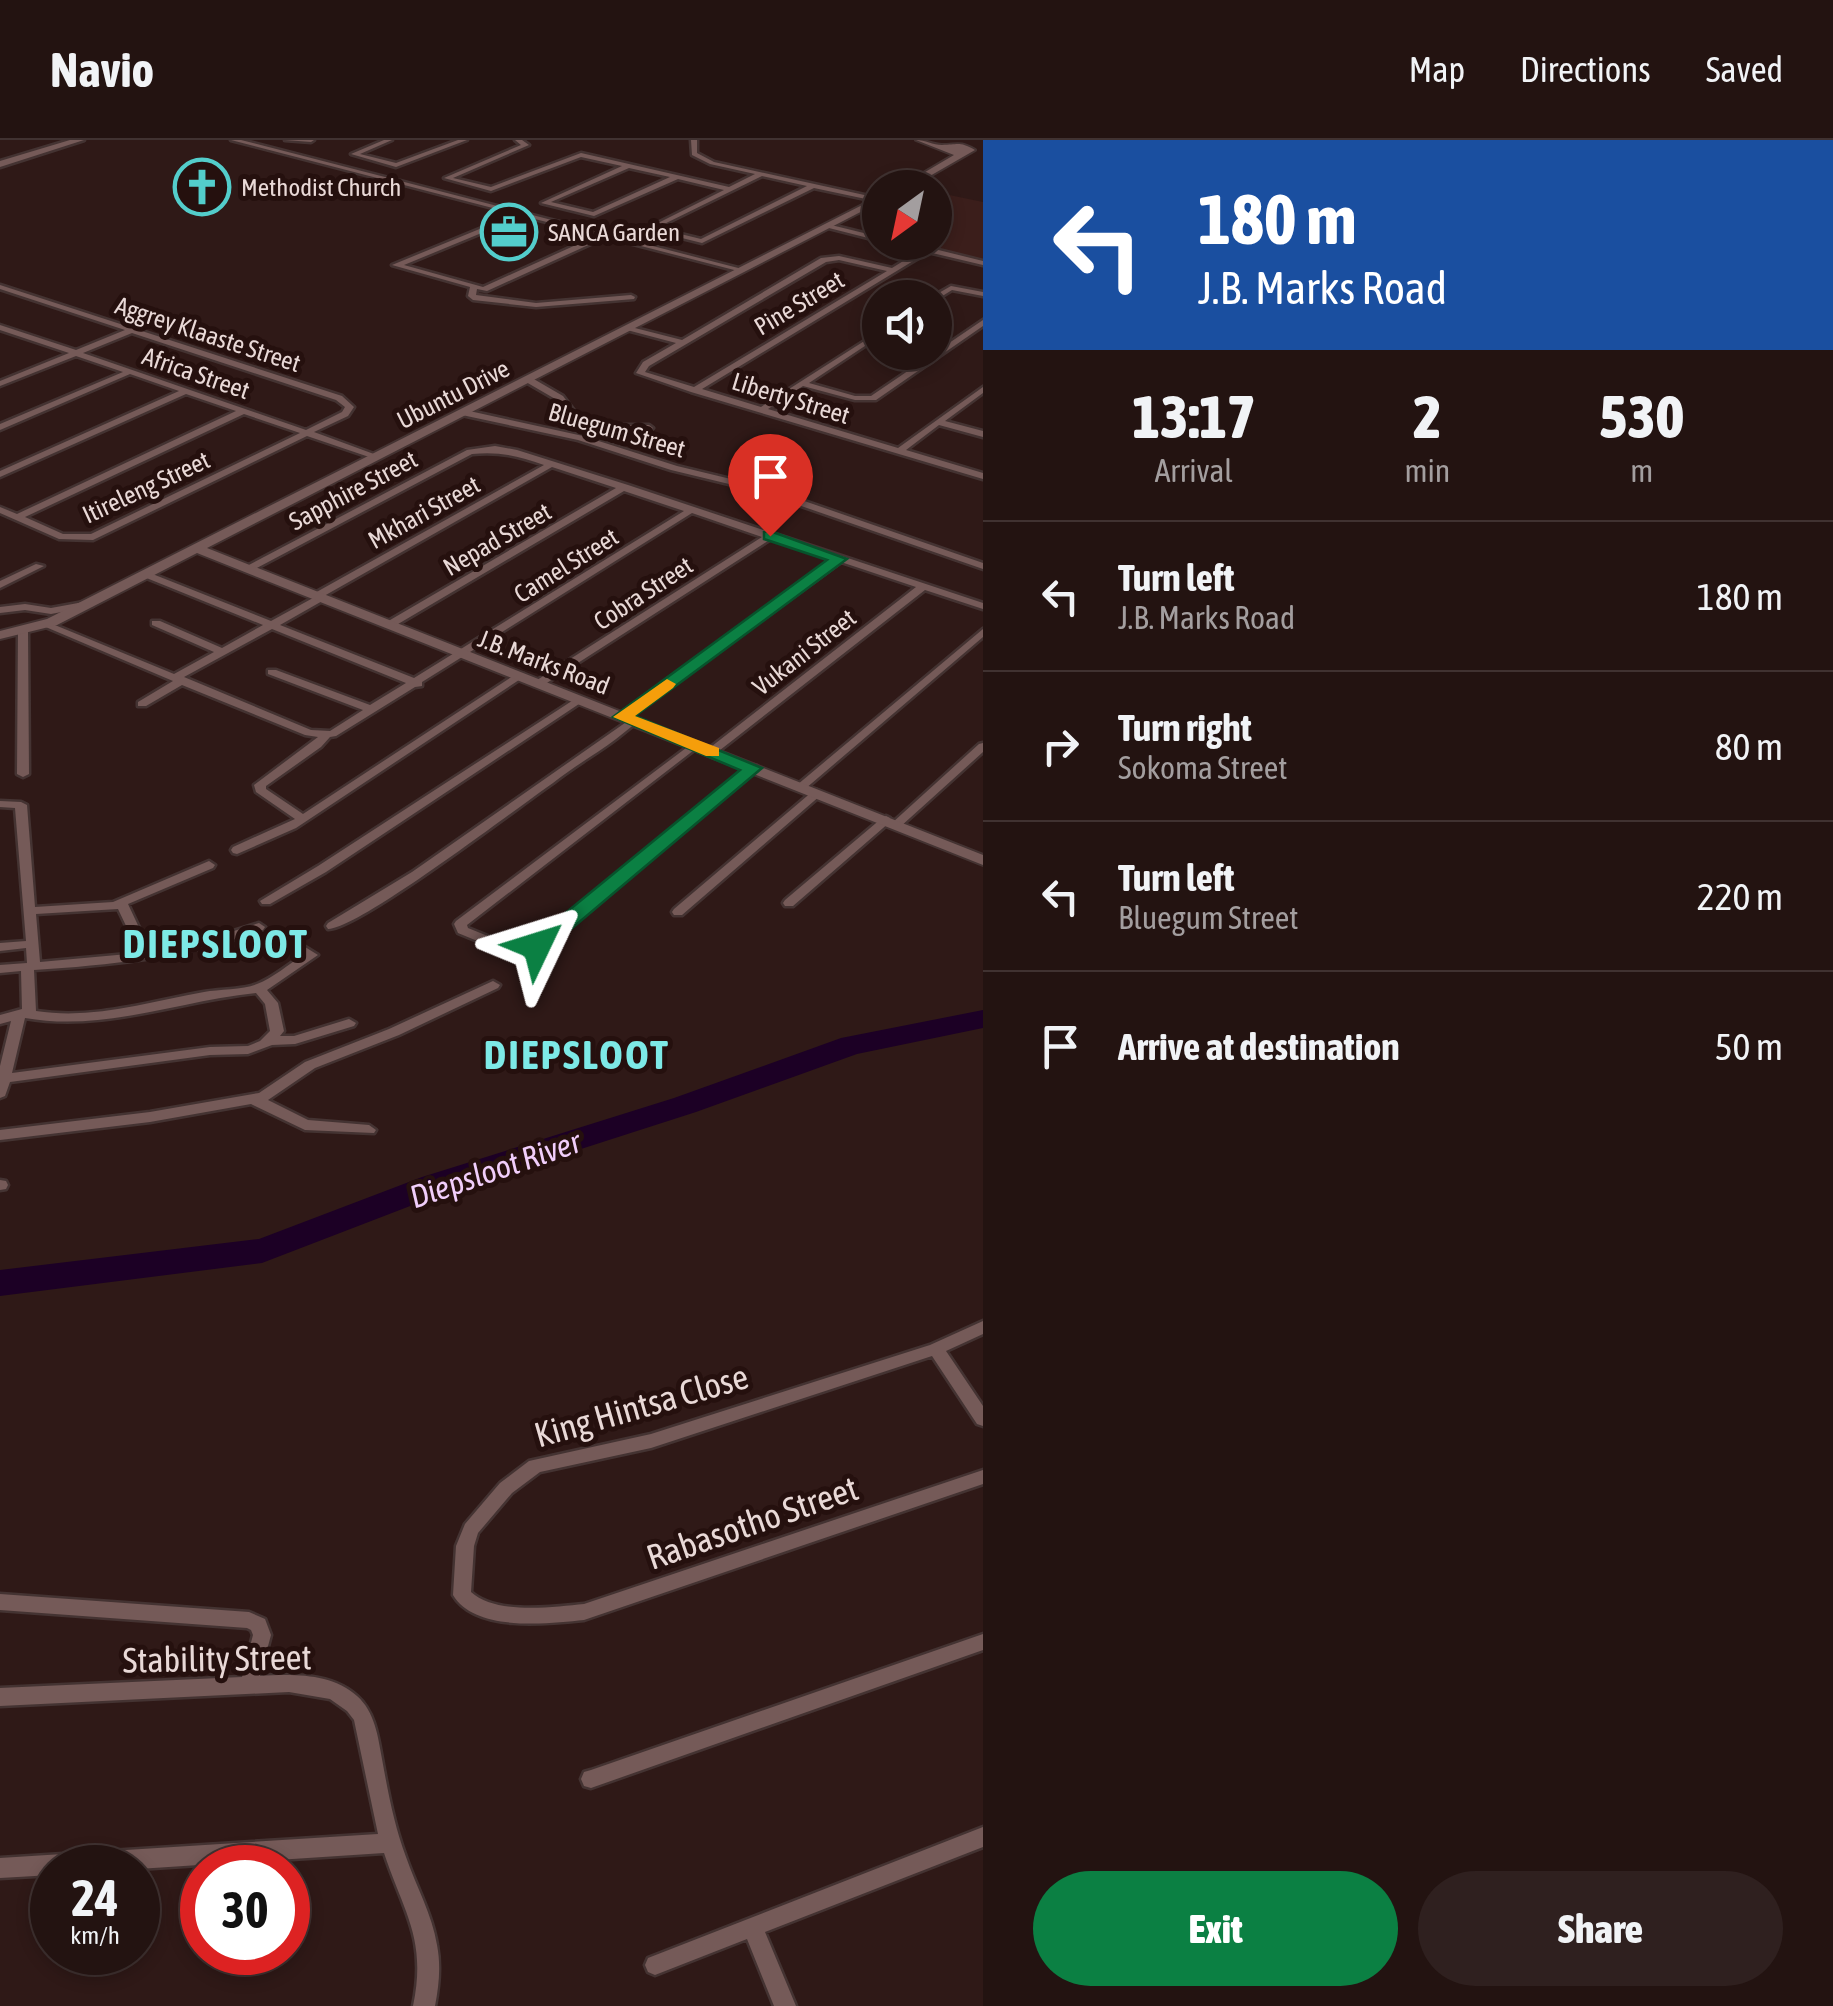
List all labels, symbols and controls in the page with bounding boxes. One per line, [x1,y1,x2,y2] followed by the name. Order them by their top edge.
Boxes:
[50,42,154,97] text: Navio
[1409,49,1465,89] text: Map
[1520,49,1651,89] text: Directions
[1706,49,1783,89] text: Saved
[172,157,232,217] church icon: Methodist Church
[862,170,952,260] north arrow
[862,170,952,370] map controls
[241,173,401,201] place label: Methodist Church
[1198,179,1357,259] text: 180 m
[1033,180,1163,310] icon: left
[479,202,539,262] office icon: SANCA Garden
[548,218,680,246] place label: SANCA Garden
[1198,262,1447,314] text: J.B. Marks Road
[749,265,849,341] street label: Pine Street
[862,280,952,370] button: sound
[112,291,304,377] street label: Aggrey Klaaste Street
[139,342,253,404] street label: Africa Street
[392,354,514,434] street label: Ubuntu Drive
[729,367,853,429] street label: Liberty Street
[1132,382,1255,451] text: 13:17
[1413,382,1442,451] text: 2
[1599,382,1684,451] text: 530
[545,397,689,463] street label: Bluegum Street
[728,434,813,537] pin
[78,445,214,529] street label: Itireleng Street
[284,445,422,535] street label: Sapphire Street
[743,449,798,504] icon: arrive
[1155,452,1233,489] text: Arrival
[1404,452,1450,489] text: min
[1630,452,1653,489] text: m
[363,470,485,554] street label: Mkhari Street
[438,497,556,581] street label: Nepad Street
[509,522,623,608] street label: Camel Street
[589,551,697,635] street label: Cobra Street
[1118,556,1234,599] text: Turn left
[1033,569,1088,624] icon: left
[1697,575,1783,618] text: 180 m
[1118,599,1295,636] text: J.B. Marks Road
[747,603,861,701] street label: Vukani Street
[474,624,614,700] street label: J.B. Marks Road
[1118,706,1252,749] text: Turn right
[1033,719,1088,774] icon: right
[1715,725,1783,768] text: 80 m
[1118,749,1287,786] text: Sokoma Street
[1118,856,1234,899] text: Turn left
[1033,869,1088,924] icon: left
[1697,875,1783,918] text: 220 m
[485,894,589,998] position arrow
[1118,899,1298,936] text: Bluegum Street
[123,921,309,966] district label: DIEPSLOOT
[1033,1019,1088,1074] icon: arrive
[1118,1025,1400,1068] text: Arrive at destination
[1715,1025,1783,1068] text: 50 m
[484,1032,670,1077] district label: DIEPSLOOT
[405,1122,587,1215] water label: Diepsloot River
[530,1355,752,1455] street label: King Hintsa Close
[641,1467,863,1577] street label: Rabasotho Street
[122,1636,312,1680] street label: Stability Street
[180,1845,310,1975] speed limit sign: 30
[71,1869,118,1927] text: 24
[1033,1871,1398,1986] button: Exit
[1418,1871,1783,1986] button: Share
[70,1921,120,1949] text: km/h

